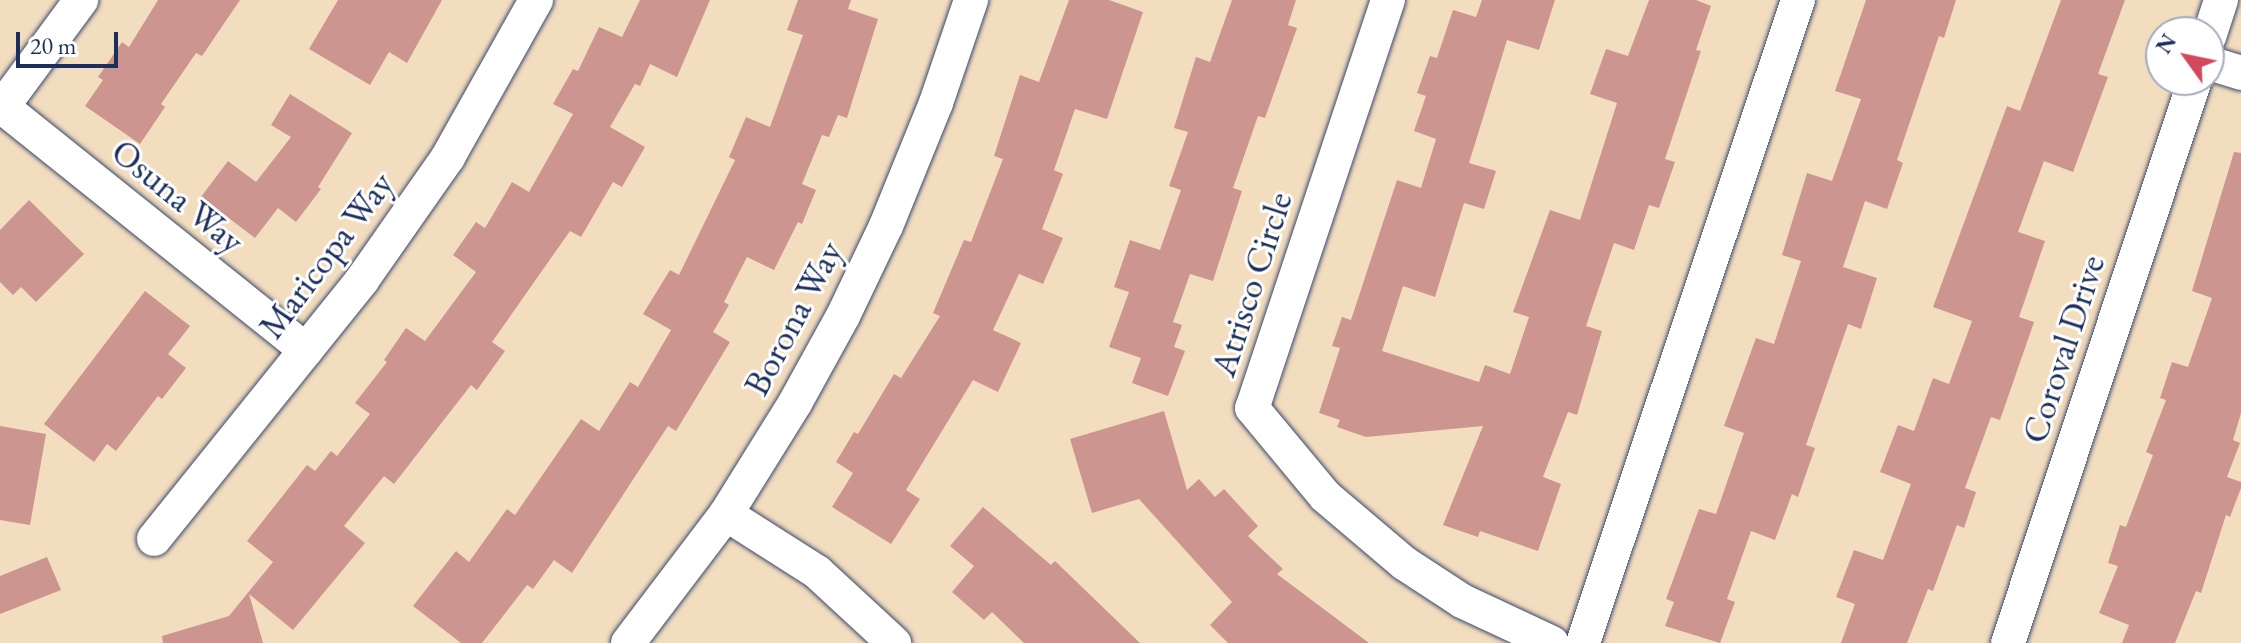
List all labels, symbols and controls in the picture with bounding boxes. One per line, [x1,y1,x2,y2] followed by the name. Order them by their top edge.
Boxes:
[20,16,122,66] scale bar
[2145,16,2225,96] north arrow
[2149,28,2183,59] text: N
[30,30,77,61] text: 20 m
[103,130,253,262] street label: Osuna Way
[249,163,403,347] street label: Maricopa Way
[1201,186,1301,382] street label: Atrisco Circle
[734,233,852,403] street label: Borona Way
[2012,250,2114,448] street label: Coroval Drive

